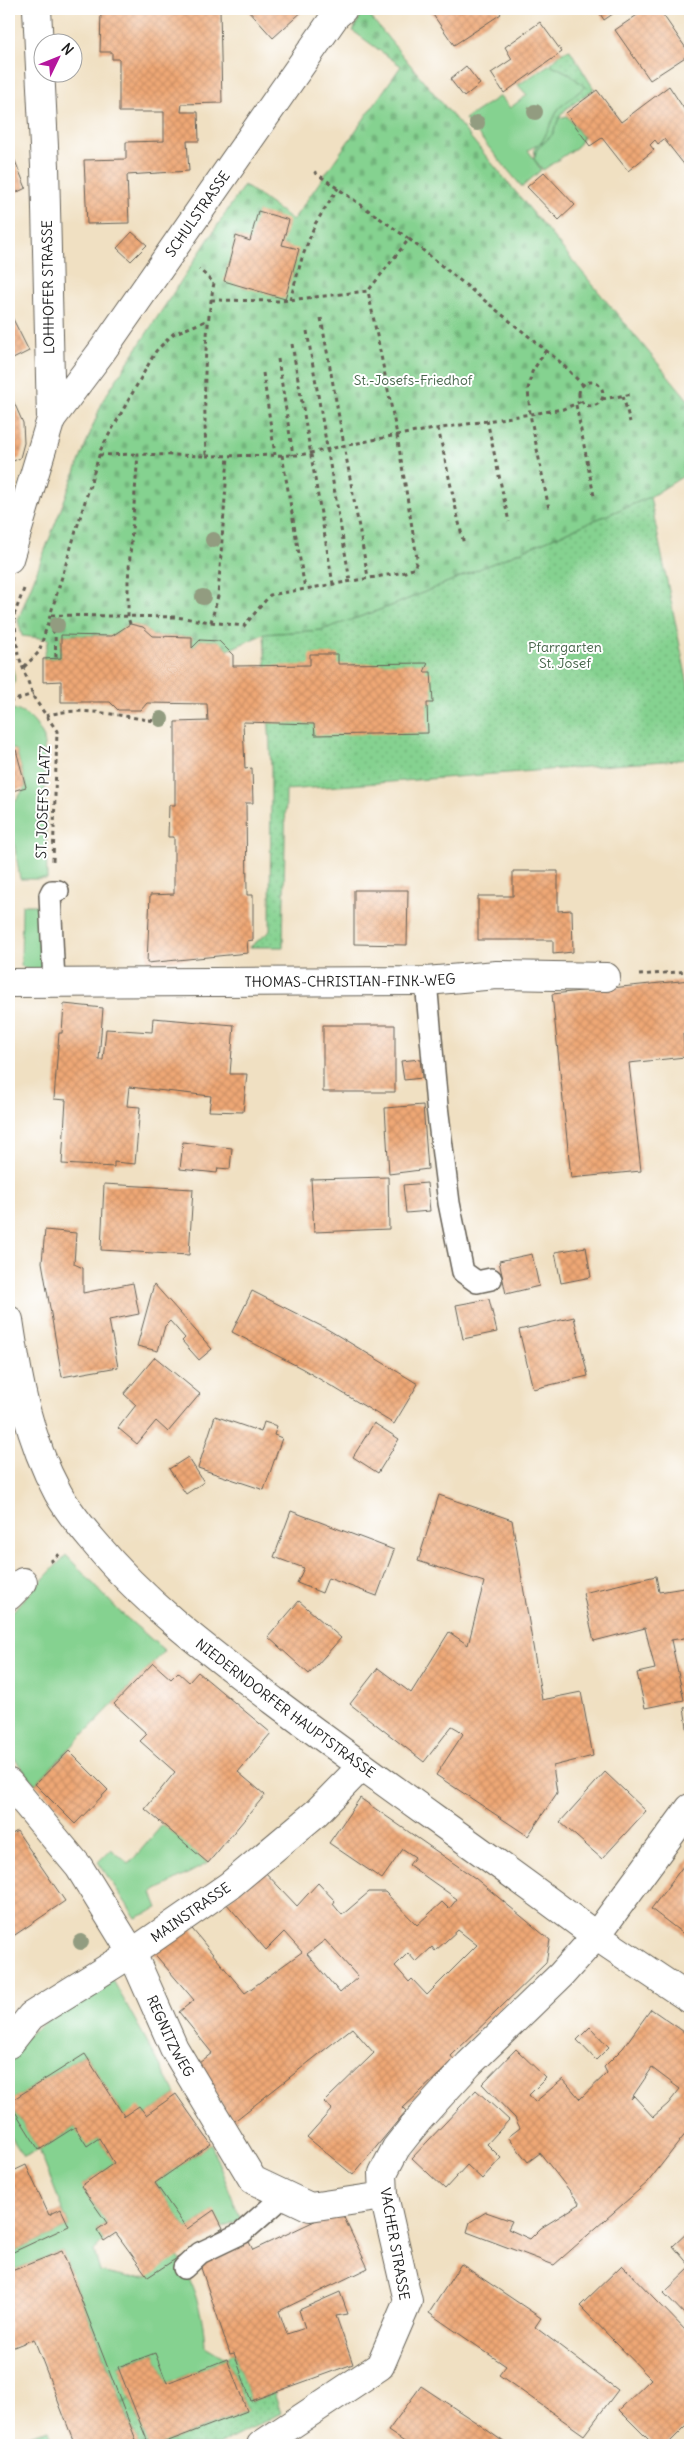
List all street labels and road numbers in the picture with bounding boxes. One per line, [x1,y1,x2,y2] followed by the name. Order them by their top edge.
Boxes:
[161,167,234,261] street label: SCHULSTRASSE
[38,220,58,354] street label: LOHHOFER STRASSE
[32,745,54,859] street label: ST. JOSEFS PLATZ
[244,970,456,991] street label: THOMAS-CHRISTIAN-FINK-WEG
[192,1635,379,1782] street label: NIEDERNDORFER HAUPTSTRASSE
[147,1878,234,1946] street label: MAINSTRASSE
[143,1992,198,2080] street label: REGNITZWEG
[376,2186,414,2302] street label: VACHER STRASSE

